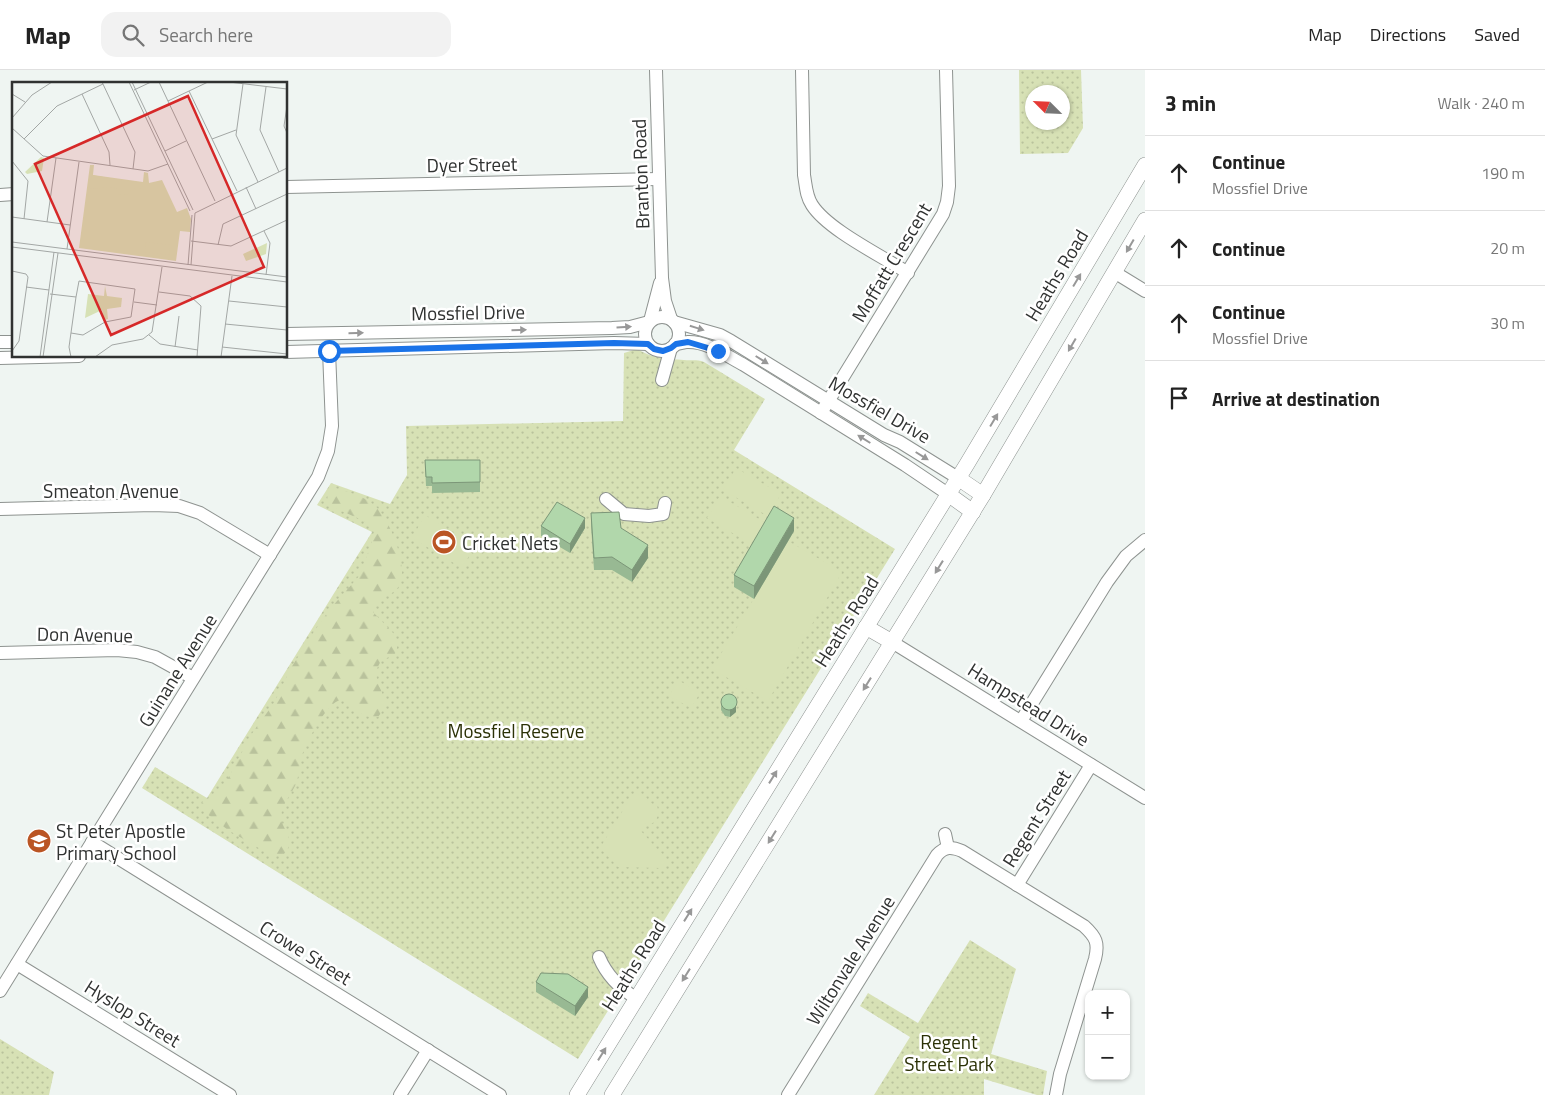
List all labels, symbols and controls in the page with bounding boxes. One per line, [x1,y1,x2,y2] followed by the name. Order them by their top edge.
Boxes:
[101,12,451,57] search box
[25,17,71,53] text: Map
[159,20,253,49] text: Search here
[119,21,147,49] icon: search
[1308,21,1342,48] text: Map
[1370,21,1446,48] text: Directions
[1474,21,1520,48] text: Saved
[12,82,288,358] inset map
[1025,85,1070,130] north arrow
[1165,87,1216,119] text: 3 min
[1437,91,1525,115] text: Walk · 240 m
[624,118,656,230] street label: Branton Road
[1212,147,1285,176] text: Continue
[426,149,518,179] street label: Dyer Street
[1165,159,1193,187] icon: ahead
[1481,161,1525,185] text: 190 m
[1212,176,1308,200] text: Mossfiel Drive
[844,196,938,327] street label: Moffatt Crescent
[1017,223,1095,327] street label: Heaths Road
[1165,234,1193,262] icon: ahead
[1212,234,1285,263] text: Continue
[1490,236,1525,260] text: 20 m
[1125,240,1134,253] one-way arrow
[1072,273,1081,286] one-way arrow
[411,297,525,327] street label: Mossfiel Drive
[1212,297,1285,326] text: Continue
[1165,309,1193,337] icon: ahead
[1490,311,1525,335] text: 30 m
[616,323,632,331] one-way arrow
[511,325,527,333] one-way arrow
[690,325,705,333] one-way arrow
[1212,326,1308,350] text: Mossfiel Drive
[348,329,364,337] one-way arrow
[1068,337,1076,352] one-way arrow
[318,340,341,363] route start
[707,340,730,363] route end
[756,356,769,365] one-way arrow
[824,368,936,450] street label: Mossfiel Drive
[1165,384,1193,412] icon: arrive
[1212,384,1380,413] text: Arrive at destination
[989,413,998,426] one-way arrow
[857,435,870,444] one-way arrow
[915,451,929,460] one-way arrow
[43,476,179,505] street label: Smeaton Avenue
[462,528,558,557] place label: Cricket Nets
[431,529,457,555] sports icon: Cricket Nets
[934,561,944,574] one-way arrow
[806,570,886,672] street label: Heaths Road
[130,608,224,732] street label: Guinane Avenue
[37,619,133,649] street label: Don Avenue
[963,655,1095,753] street label: Hampstead Drive
[862,677,871,690] one-way arrow
[448,716,584,745] park label: Mossfiel Reserve
[994,763,1078,873] street label: Regent Street
[769,771,778,784] one-way arrow
[56,816,186,867] place label: St Peter Apostle Primary School
[26,828,52,854] school or university icon: St Peter Apostle Primary School
[767,830,777,843] one-way arrow
[798,889,902,1031] street label: Wiltonvale Avenue
[683,909,692,922] one-way arrow
[254,912,358,992] street label: Crowe Street
[593,914,673,1016] street label: Heaths Road
[682,968,691,981] one-way arrow
[79,972,187,1054] street label: Hyslop Street
[1085,990,1130,1080] map controls
[1085,990,1130,1035] button: +
[904,1027,994,1078] park label: Regent Street Park
[1085,1035,1130,1080] button: −
[598,1047,607,1060] one-way arrow

